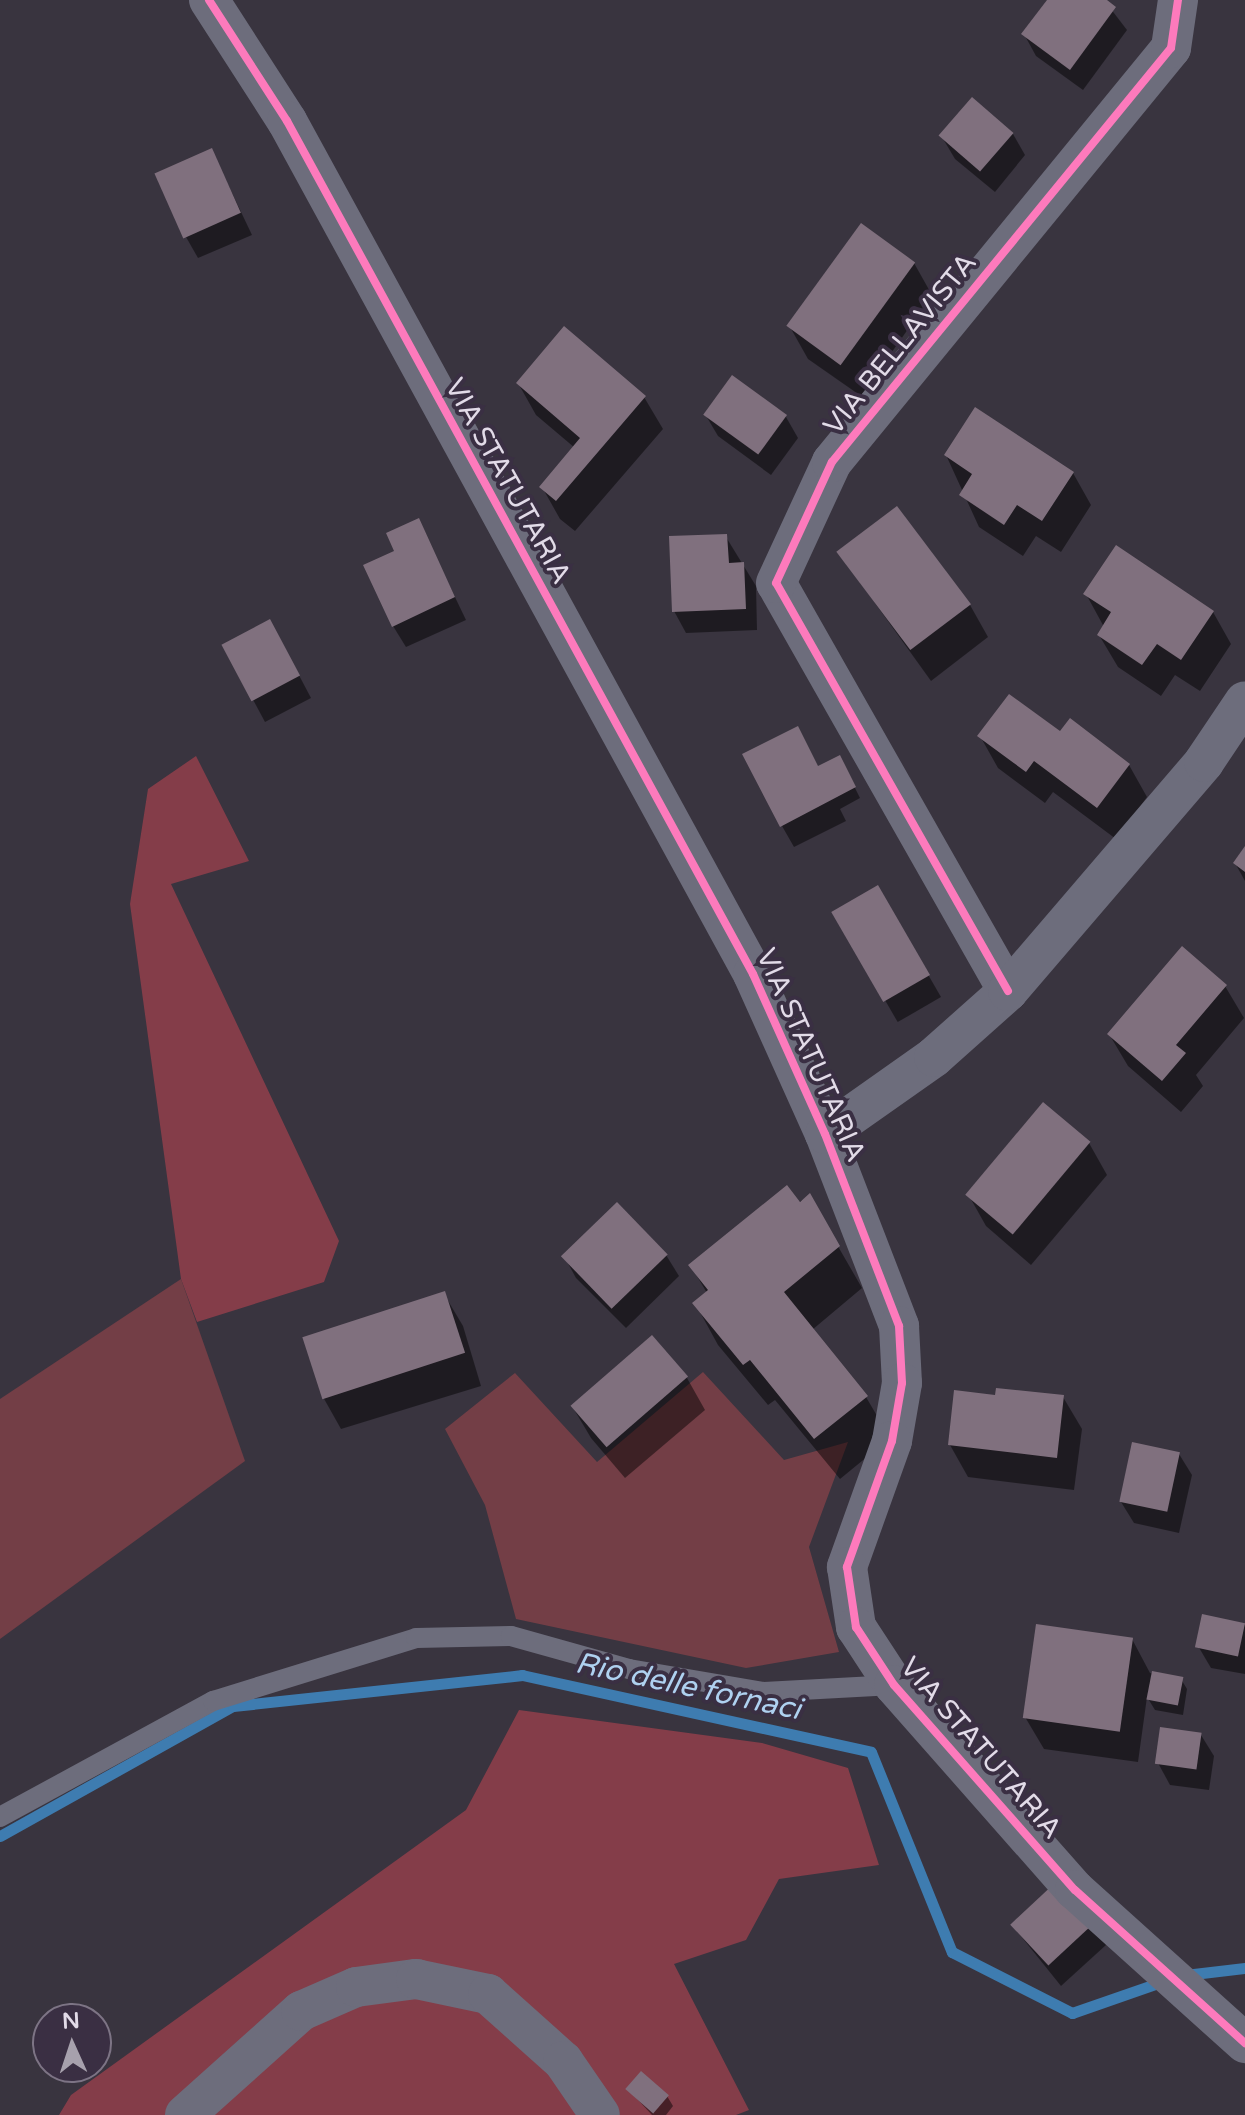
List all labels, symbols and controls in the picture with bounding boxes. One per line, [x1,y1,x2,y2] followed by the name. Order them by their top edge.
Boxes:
[816,246,984,442] street label: VIA BELLAVISTA
[438,372,578,590] street label: VIA STATUTARIA
[749,943,873,1167] street label: VIA STATUTARIA
[572,1646,804,1728] water label: Rio delle fornaci
[893,1650,1069,1846] street label: VIA STATUTARIA
[32,2003,112,2083] north arrow
[61,2008,80,2034] text: N

